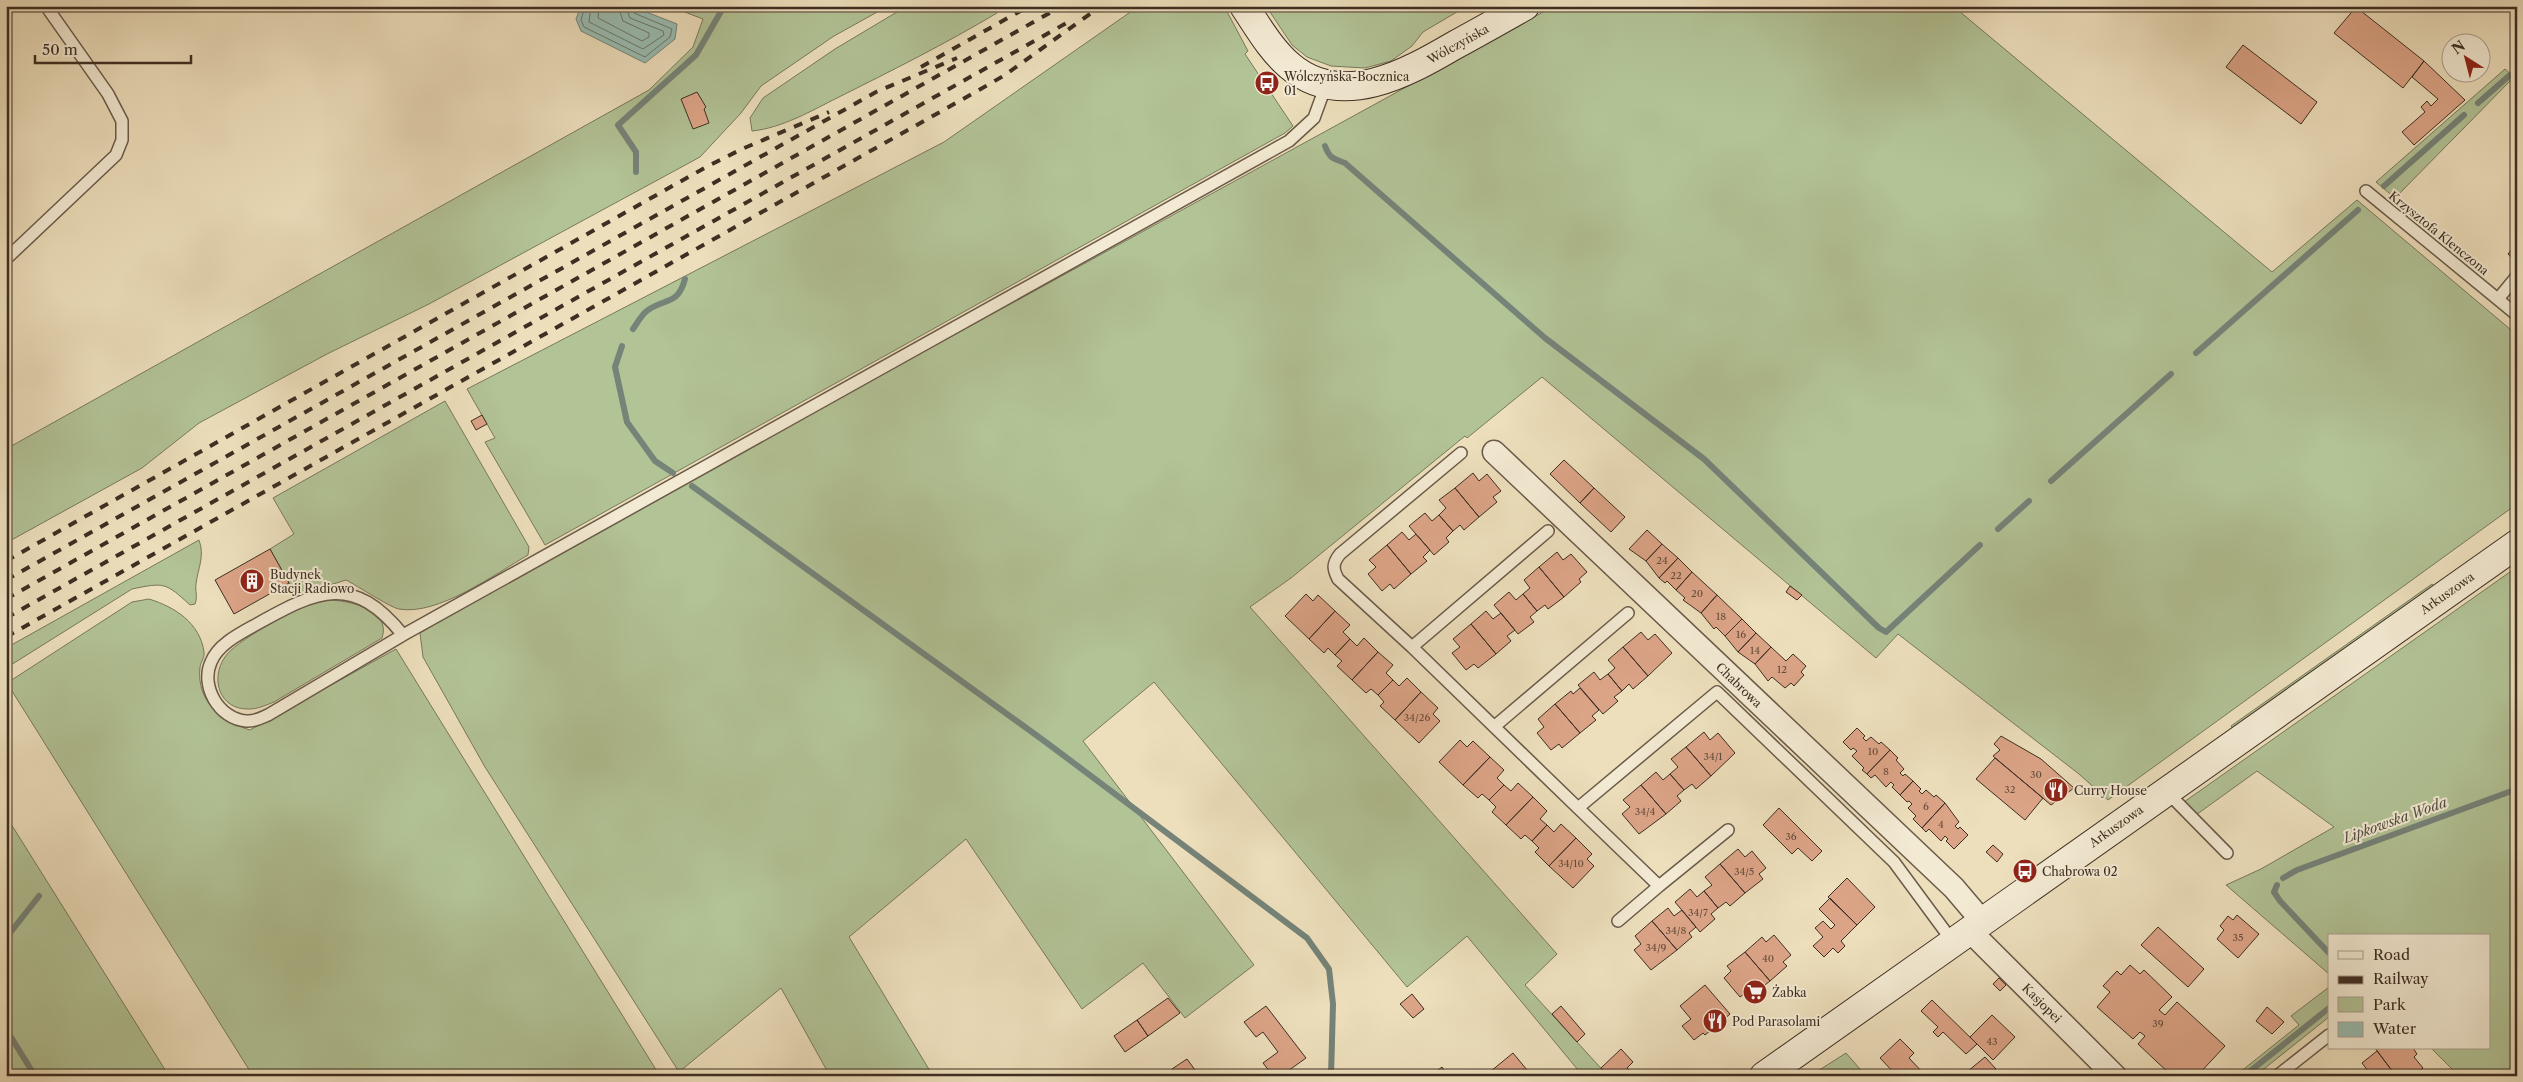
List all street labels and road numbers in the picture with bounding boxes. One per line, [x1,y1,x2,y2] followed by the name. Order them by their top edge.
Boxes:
[1424,21,1492,67] street label: Wólczyńska
[2386,188,2493,278] street label: Krzysztofa Klenczona
[2416,569,2477,618] street label: Arkuszowa
[1713,659,1766,711] street label: Chabrowa
[2085,802,2146,851] street label: Arkuszowa
[2019,980,2065,1026] street label: Kasjopei

